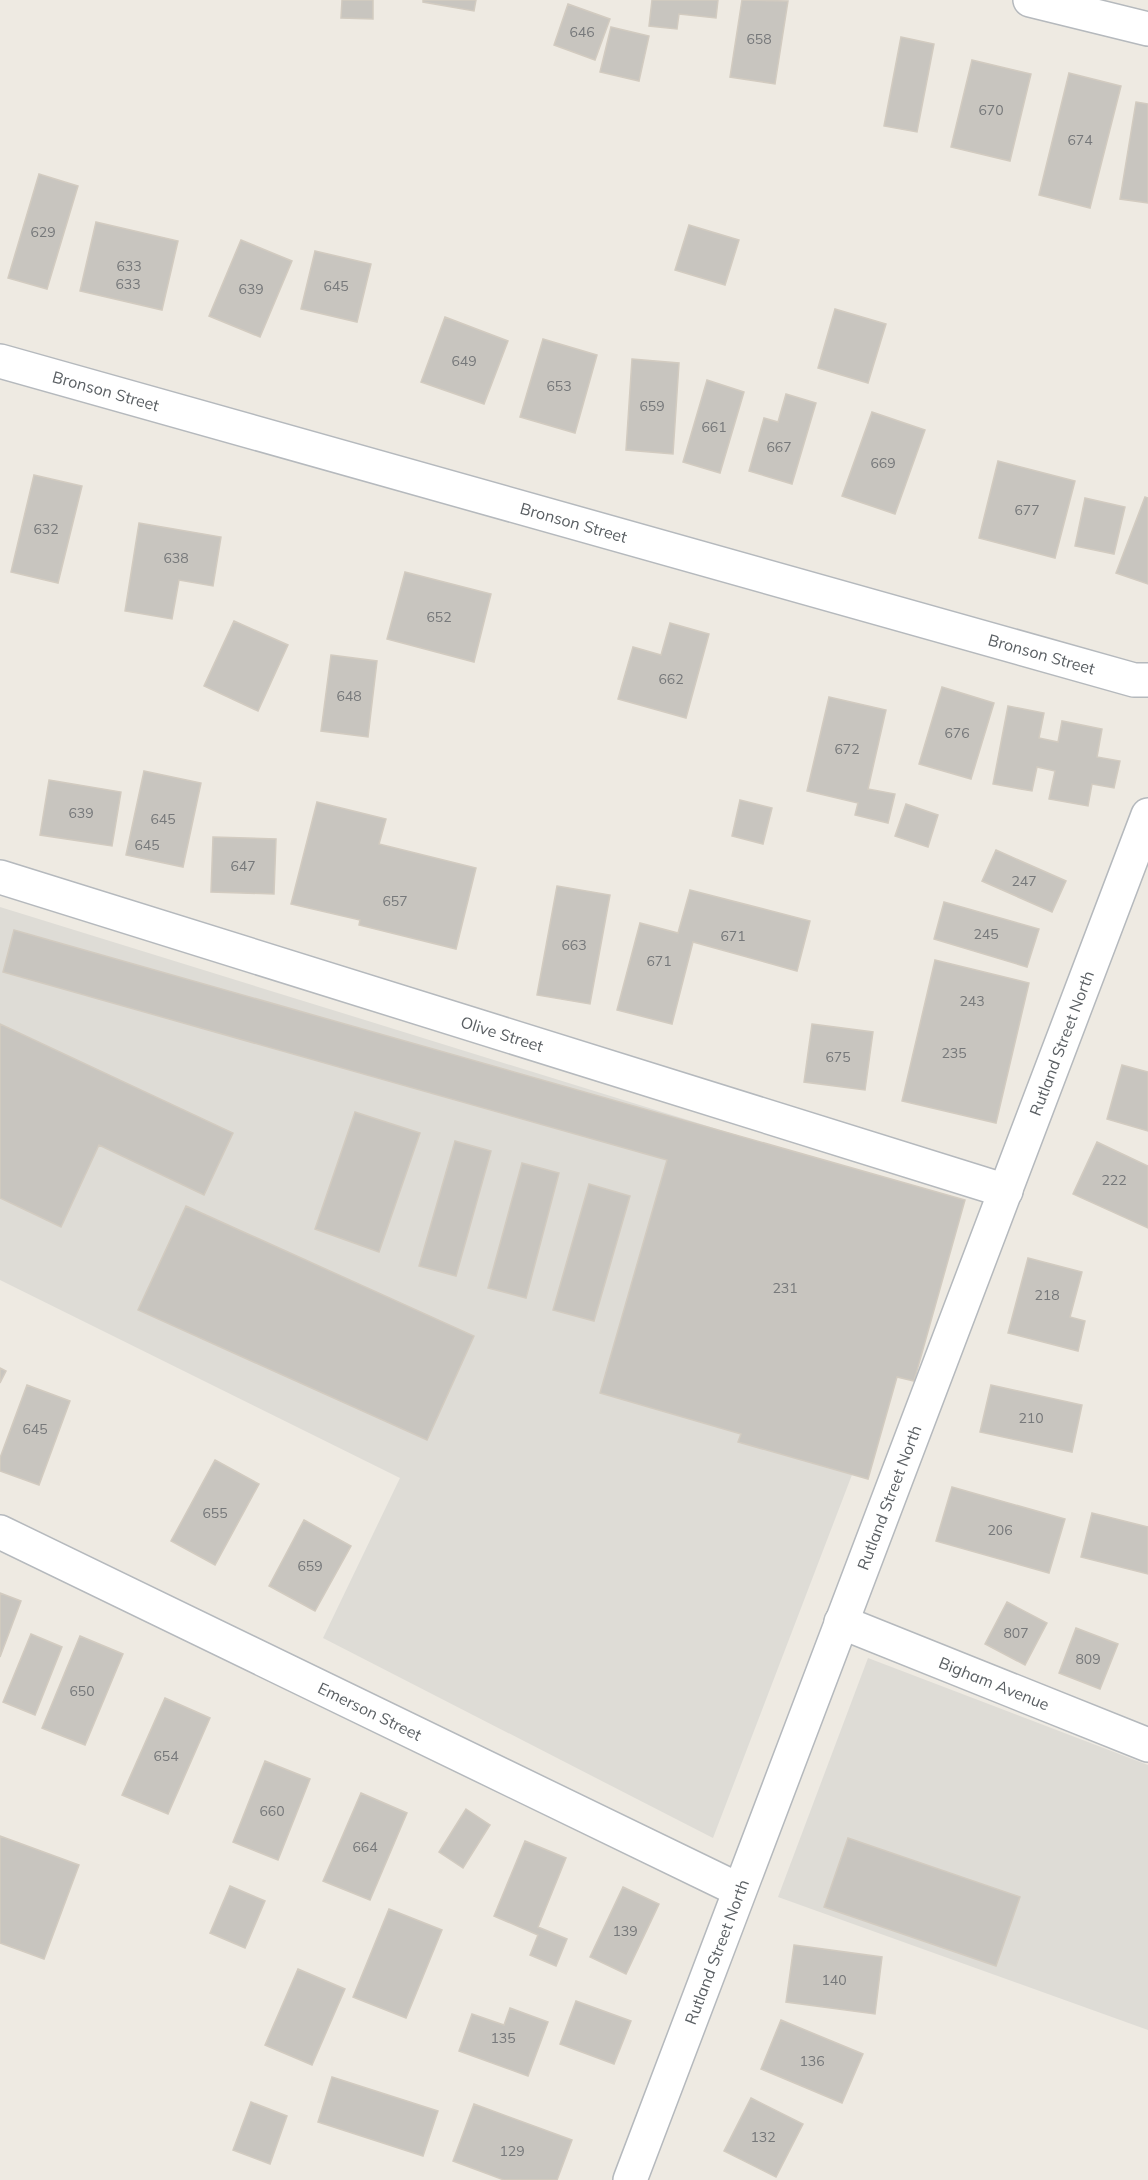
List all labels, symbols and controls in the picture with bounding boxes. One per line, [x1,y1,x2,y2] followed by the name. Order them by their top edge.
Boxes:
[569,23,595,41] house number: 646
[746,30,772,48] house number: 658
[978,101,1004,119] house number: 670
[1067,131,1093,149] house number: 674
[30,223,56,241] house number: 629
[116,257,142,275] house number: 633
[115,275,141,293] house number: 633
[323,277,349,295] house number: 645
[238,280,264,298] house number: 639
[451,352,477,370] house number: 649
[50,366,162,415] street label: Bronson Street
[546,377,572,395] house number: 653
[639,397,665,415] house number: 659
[701,418,727,436] house number: 661
[766,438,792,456] house number: 667
[870,454,896,472] house number: 669
[518,498,630,547] street label: Bronson Street
[1014,501,1040,519] house number: 677
[33,520,59,538] house number: 632
[163,549,189,567] house number: 638
[426,608,452,626] house number: 652
[986,629,1098,679] street label: Bronson Street
[658,670,684,688] house number: 662
[336,687,362,705] house number: 648
[944,724,970,742] house number: 676
[834,740,860,758] house number: 672
[68,804,94,822] house number: 639
[150,810,176,828] house number: 645
[134,836,160,854] house number: 645
[230,857,256,875] house number: 647
[1011,872,1037,890] house number: 247
[382,892,408,910] house number: 657
[973,925,999,943] house number: 245
[720,927,746,945] house number: 671
[561,936,587,954] house number: 663
[646,952,672,970] house number: 671
[1025,968,1098,1118] street label: Rutland Street North
[959,992,985,1010] house number: 243
[458,1011,546,1056] street label: Olive Street
[941,1044,967,1062] house number: 235
[825,1048,851,1066] house number: 675
[1101,1171,1127,1189] house number: 222
[772,1279,798,1297] house number: 231
[1034,1286,1060,1304] house number: 218
[1018,1409,1044,1427] house number: 210
[22,1420,48,1438] house number: 645
[852,1422,926,1573] street label: Rutland Street North
[202,1504,228,1522] house number: 655
[987,1521,1013,1539] house number: 206
[297,1557,323,1575] house number: 659
[1003,1624,1029,1642] house number: 807
[1075,1650,1101,1668] house number: 809
[936,1652,1052,1714] street label: Bigham Avenue
[315,1678,425,1745] street label: Emerson Street
[69,1682,95,1700] house number: 650
[153,1747,179,1765] house number: 654
[259,1802,285,1820] house number: 660
[352,1838,378,1856] house number: 664
[680,1877,753,2027] street label: Rutland Street North
[612,1922,638,1940] house number: 139
[821,1971,847,1989] house number: 140
[490,2029,516,2047] house number: 135
[799,2052,825,2070] house number: 136
[750,2128,776,2146] house number: 132
[499,2142,525,2160] house number: 129

